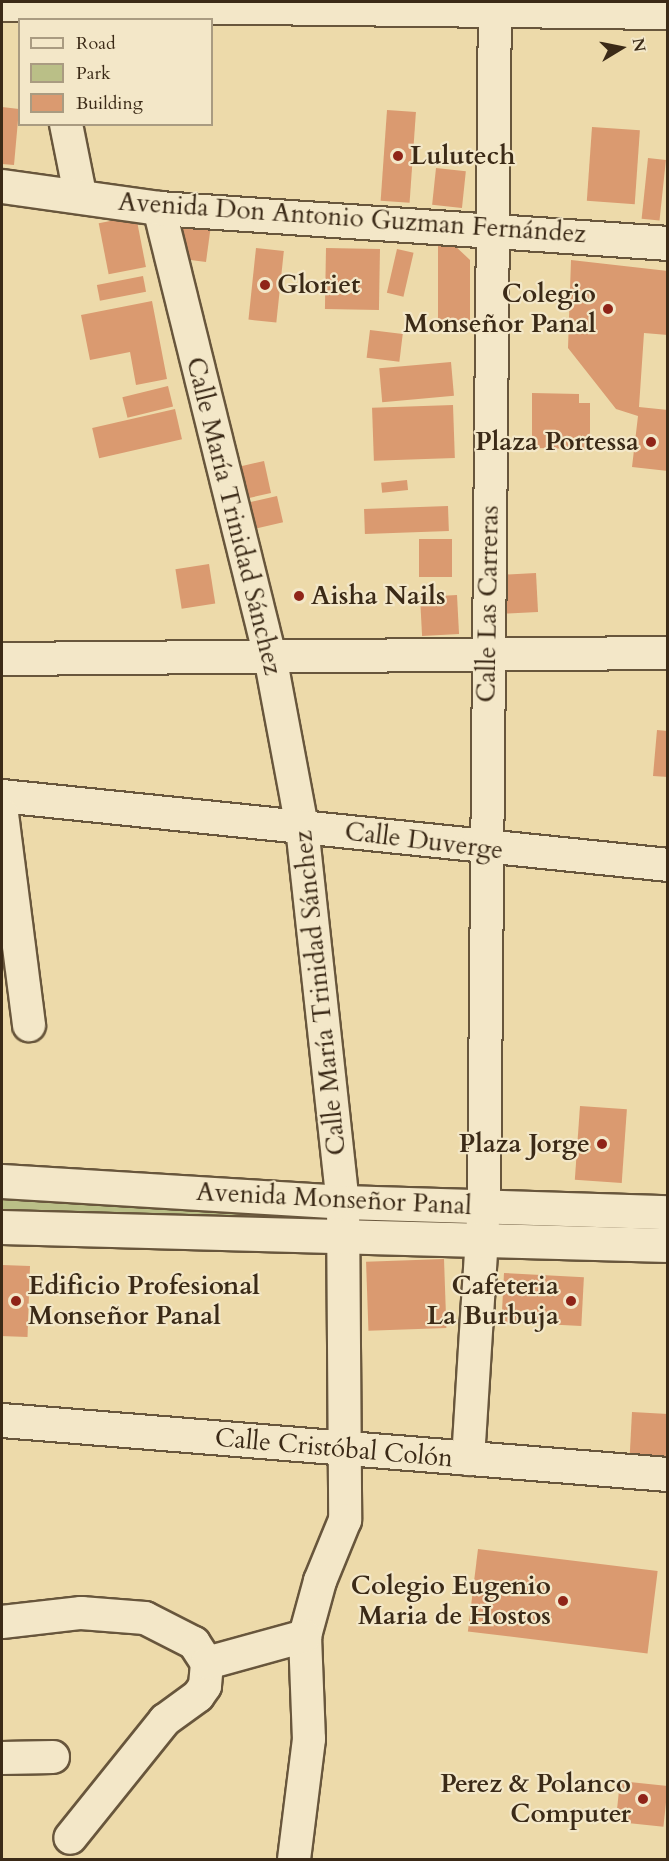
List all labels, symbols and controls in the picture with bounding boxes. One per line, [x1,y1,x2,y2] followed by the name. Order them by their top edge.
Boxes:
[18,18,213,126] legend
[591,18,651,78] north arrow
[76,31,116,56] text: Road
[627,36,651,54] text: N
[76,61,111,86] text: Park
[76,91,143,116] text: Building
[410,140,515,172] place label: Lulutech
[391,149,405,163] marker: Lulutech
[117,186,587,250] street label: Avenida Don Antonio Guzman Fernández
[277,269,360,301] place label: Gloriet
[258,278,272,292] marker: Gloriet
[403,278,596,340] place label: Colegio Monseñor Panal
[601,302,615,316] marker: Colegio Monseñor Panal
[179,354,289,678] street label: Calle María Trinidad Sánchez
[475,426,639,458] place label: Plaza Portessa
[644,435,658,449] marker: Plaza Portessa
[471,505,505,703] street label: Calle Las Carreras
[311,580,446,612] place label: Aisha Nails
[292,589,306,603] marker: Aisha Nails
[343,816,505,866] street label: Calle Duverge
[287,829,353,1157] street label: Calle María Trinidad Sánchez
[459,1128,590,1160] place label: Plaza Jorge
[595,1137,609,1151] marker: Plaza Jorge
[195,1176,473,1222] street label: Avenida Monseñor Panal
[28,1270,260,1332] place label: Edificio Profesional Monseñor Panal
[427,1270,559,1332] place label: Cafeteria La Burbuja
[9,1294,23,1308] marker: Edificio Profesional Monseñor Panal
[564,1294,578,1308] marker: Cafeteria La Burbuja
[214,1422,454,1474] street label: Calle Cristóbal Colón
[351,1570,551,1631] place label: Colegio Eugenio Maria de Hostos
[556,1594,570,1608] marker: Colegio Eugenio Maria de Hostos
[440,1768,631,1829] place label: Perez & Polanco Computer
[636,1792,650,1806] marker: Perez & Polanco Computer

